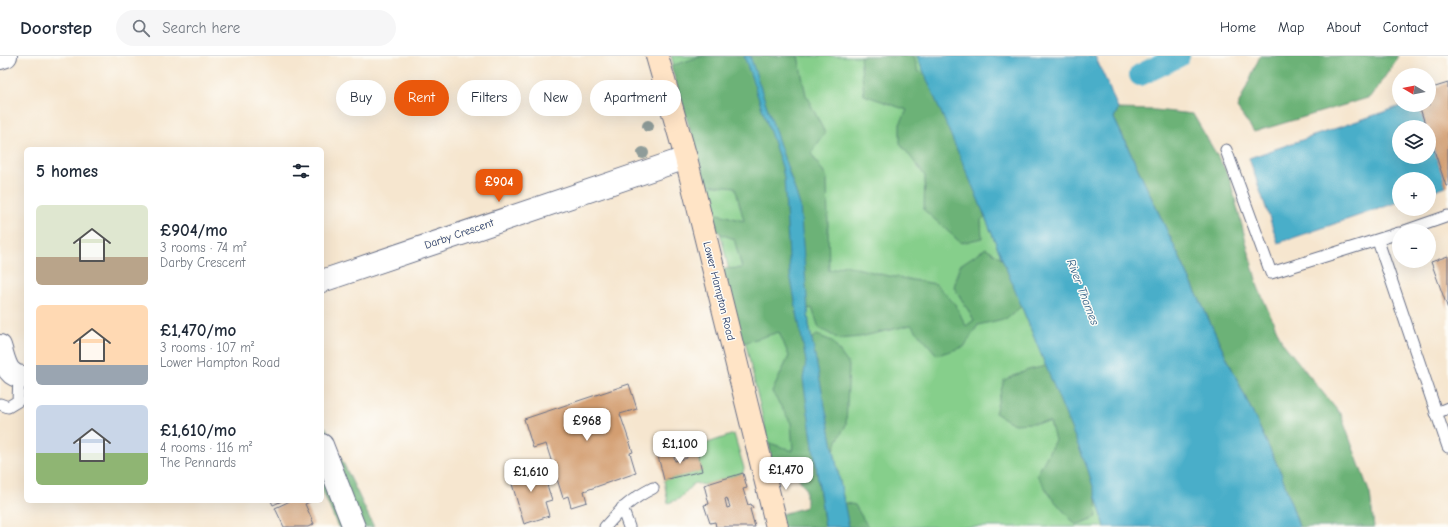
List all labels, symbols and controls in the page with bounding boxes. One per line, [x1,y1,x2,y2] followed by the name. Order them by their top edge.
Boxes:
[116,10,396,46] search box
[20,17,92,39] text: Doorstep
[130,17,152,39] icon: search
[162,19,240,37] text: Search here
[1220,19,1256,36] text: Home
[1278,19,1304,36] text: Map
[1326,19,1361,36] text: About
[1383,19,1428,36] text: Contact
[1392,68,1436,112] north arrow
[1392,68,1436,268] map controls
[336,80,386,116] chip: Buy
[394,80,449,116] chip: Rent
[457,80,521,116] chip: Filters
[529,80,582,116] chip: New
[590,80,681,116] chip: Apartment
[1392,120,1436,164] button: layers
[290,160,312,182] icon: filters
[36,162,98,181] text: 5 homes
[475,169,523,203] pin: £904
[1392,172,1436,216] button: +
[485,174,513,189] text: £904
[423,216,496,252] street label: Darby Crescent
[68,221,116,269] icon: home
[160,221,228,240] text: £904/mo
[1392,224,1436,268] button: −
[160,240,246,255] text: 3 rooms · 74 m²
[700,240,738,342] street label: Lower Hampton Road
[160,255,246,270] text: Darby Crescent
[1064,257,1102,327] water label: River Thames
[68,321,116,369] icon: home
[160,321,236,340] text: £1,470/mo
[160,340,254,355] text: 3 rooms · 107 m²
[160,355,280,370] text: Lower Hampton Road
[563,408,611,442] pin: £968
[573,413,601,428] text: £968
[68,421,116,469] icon: home
[160,421,236,440] text: £1,610/mo
[647,431,713,465] pin: £1,100
[662,436,698,451] text: £1,100
[160,440,252,455] text: 4 rooms · 116 m²
[160,455,236,470] text: The Pennards
[753,457,819,491] pin: £1,470
[498,459,564,493] pin: £1,610
[768,462,804,477] text: £1,470
[513,464,549,479] text: £1,610

